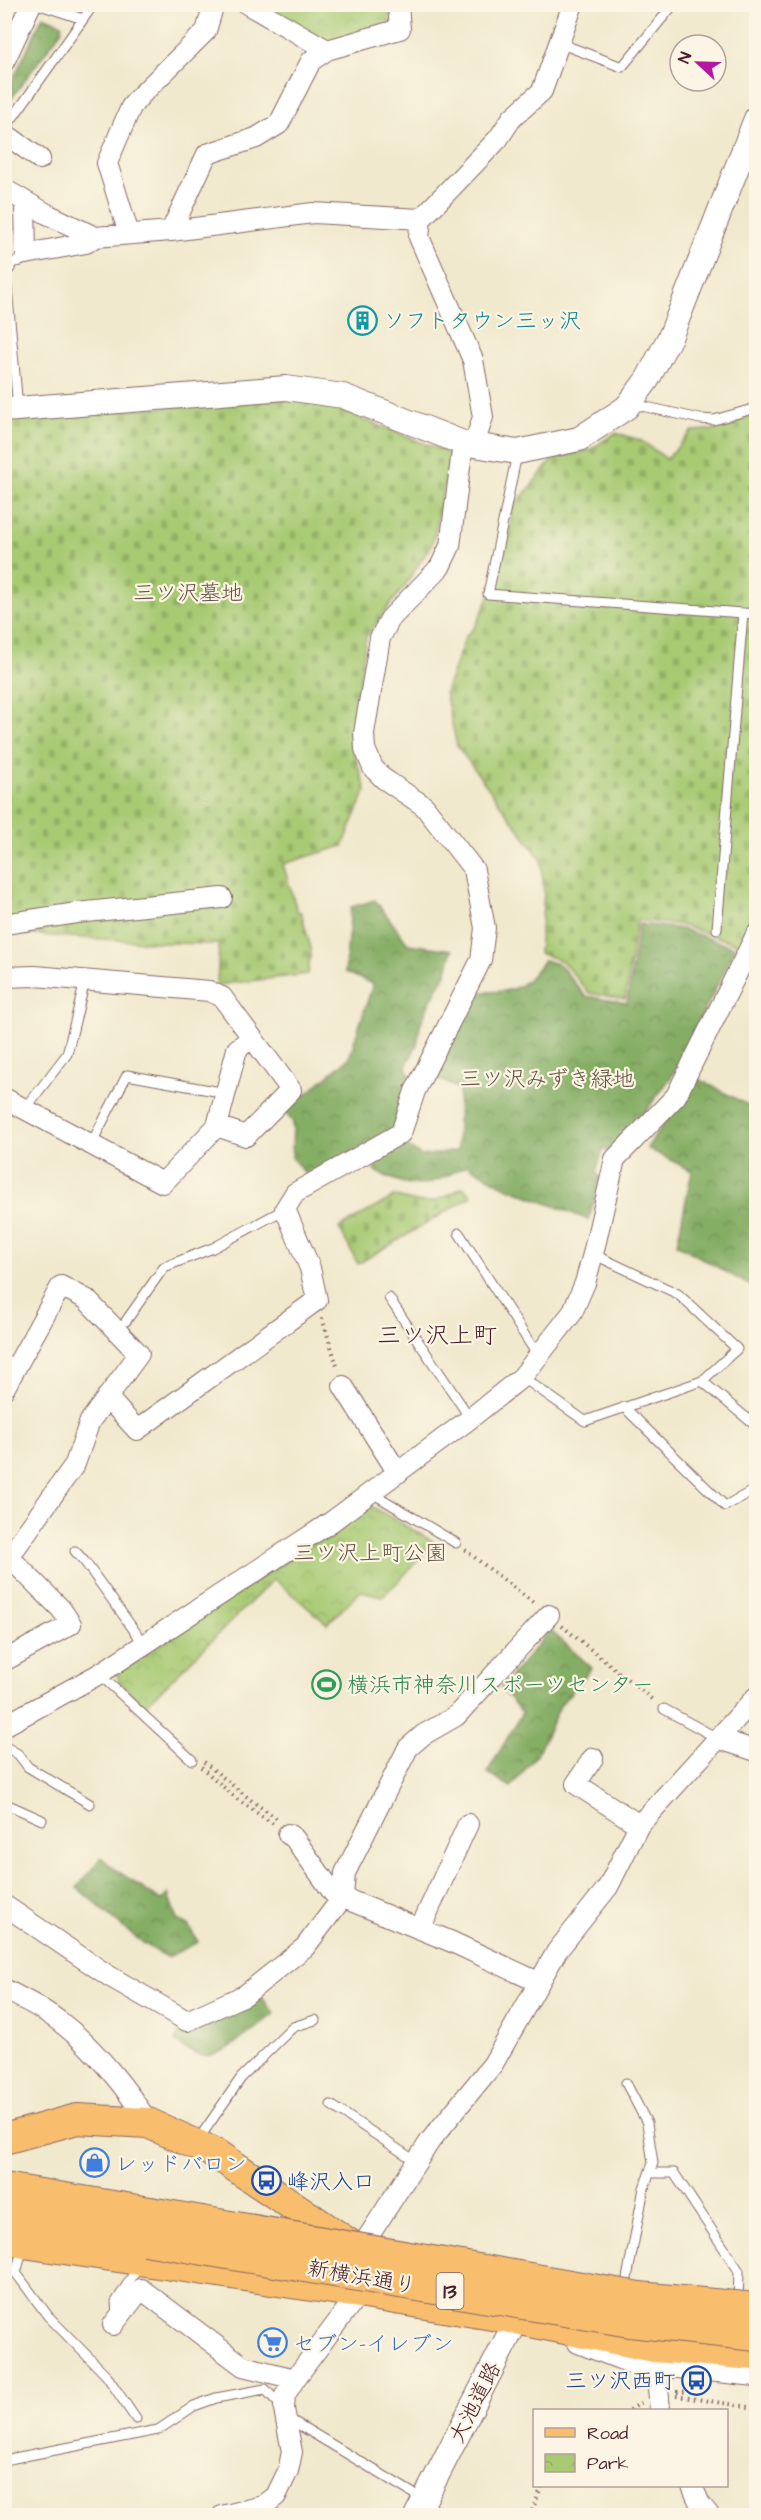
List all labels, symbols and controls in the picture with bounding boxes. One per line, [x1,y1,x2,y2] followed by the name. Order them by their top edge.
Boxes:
[668,33,728,93] north arrow
[673,49,697,67] text: N
[346,304,378,336] building icon: ソフトタウン三ッ沢
[383,306,581,337] place label: ソフトタウン三ッ沢
[133,578,243,609] park label: 三ツ沢墓地
[459,1064,635,1095] park label: 三ツ沢みずき緑地
[377,1319,497,1353] district label: 三ツ沢上町
[293,1538,447,1569] park label: 三ツ沢上町公園
[310,1668,342,1700] sports icon: 横浜市神奈川スポーツセンター
[347,1670,654,1701] place label: 横浜市神奈川スポーツセンター
[78,2147,110,2179] shop icon: レッドバロン
[115,2149,247,2180] place label: レッドバロン
[250,2165,282,2197] bus stop icon: 峰沢入口
[287,2167,375,2198] place label: 峰沢入口
[305,2253,419,2302] street label: 新横浜通り
[436,2273,464,2309] road number: 13
[256,2327,288,2359] supermarket icon: セブン-イレブン
[293,2329,454,2360] place label: セブン-イレブン
[442,2356,509,2449] street label: 大池道路
[680,2364,712,2396] bus stop icon: 三ツ沢西町
[565,2366,675,2397] place label: 三ツ沢西町
[533,2409,728,2487] legend
[587,2421,628,2446] text: Road
[587,2451,629,2476] text: Park

